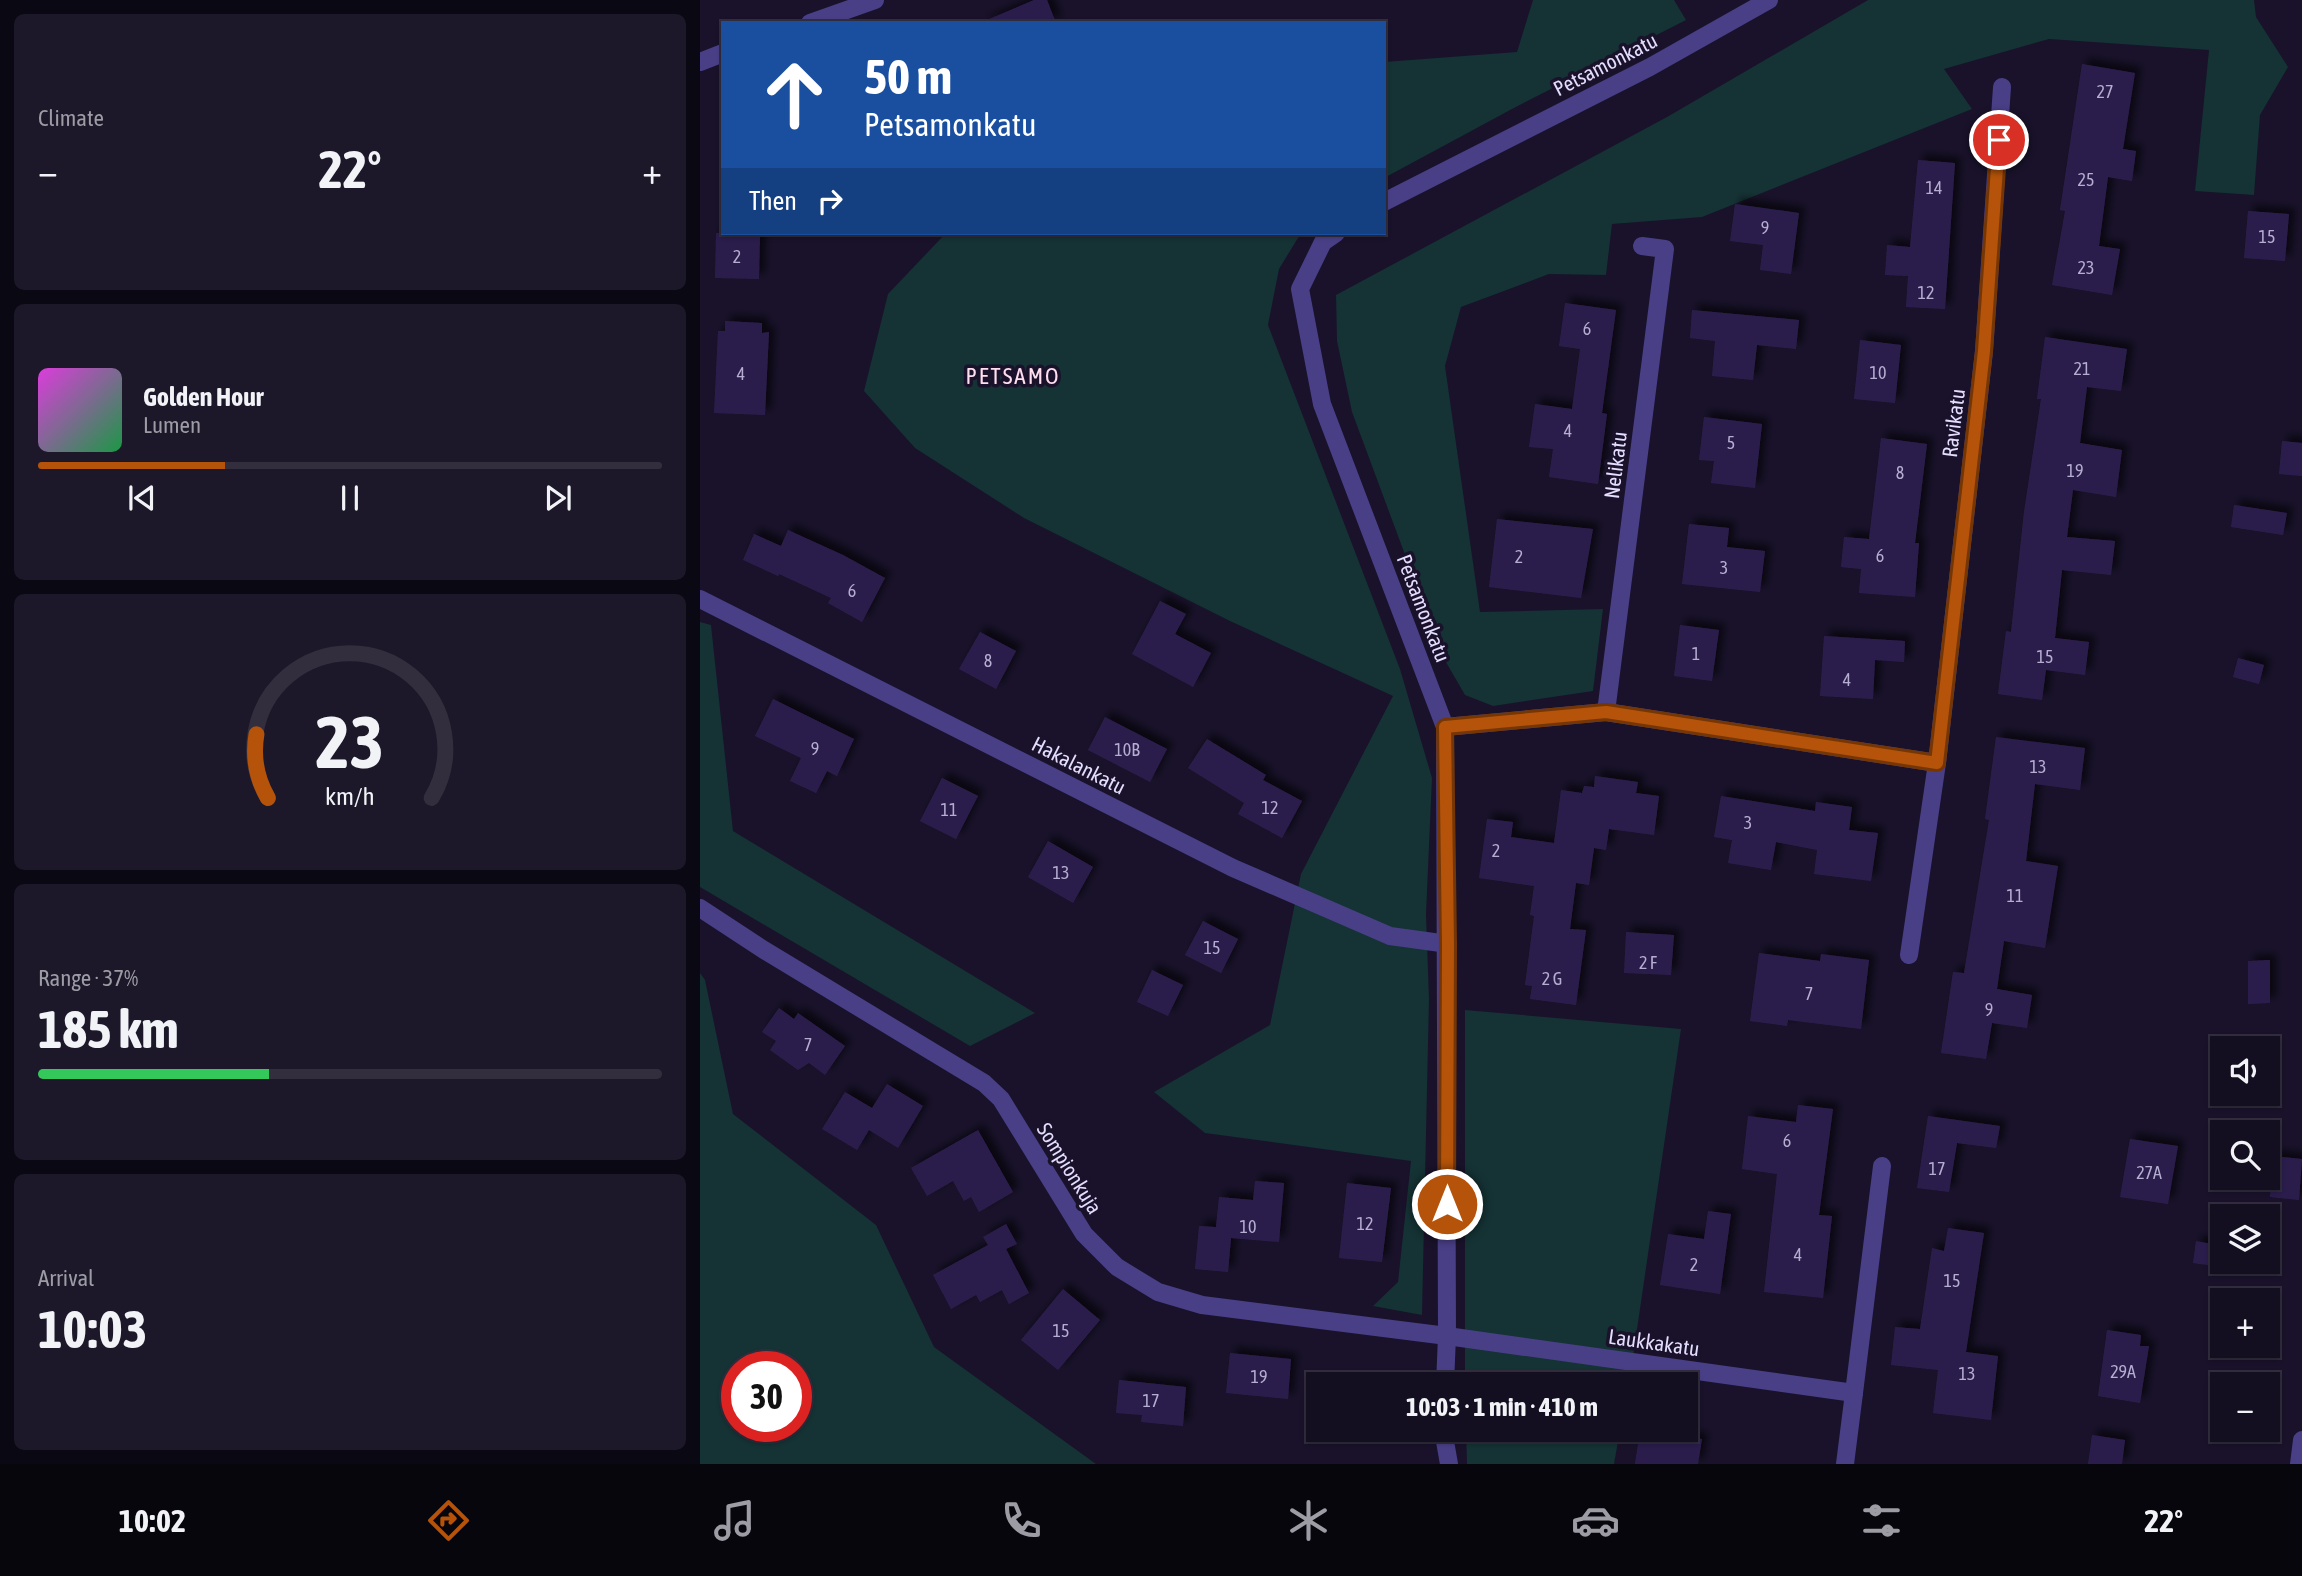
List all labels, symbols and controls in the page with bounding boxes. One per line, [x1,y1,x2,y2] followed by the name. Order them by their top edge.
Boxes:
[1549,28,1661,100] street label: Petsamonkatu
[864,48,952,104] text: 50 m
[749,49,840,140] icon: ahead
[2097,81,2113,102] house number: 27
[38,105,104,131] text: Climate
[864,106,1037,143] text: Petsamonkatu
[1969,110,2029,170] pin
[1980,121,2018,159] icon: arrive
[318,139,382,199] text: 22°
[38,149,58,192] text: −
[642,149,662,192] text: +
[2078,169,2094,190] house number: 25
[1926,177,1942,198] house number: 14
[811,182,849,220] icon: right
[749,186,797,216] text: Then
[1761,217,1769,238] house number: 9
[2259,226,2275,247] house number: 15
[733,246,741,267] house number: 2
[2078,257,2094,278] house number: 23
[1918,282,1934,303] house number: 12
[1583,318,1591,339] house number: 6
[2074,358,2090,379] house number: 21
[1870,362,1886,383] house number: 10
[737,363,745,384] house number: 4
[966,363,1060,389] district label: PETSAMO
[143,382,263,412] text: Golden Hour
[1937,387,1969,459] street label: Ravikatu
[143,412,201,438] text: Lumen
[1564,420,1572,441] house number: 4
[1599,430,1631,500] street label: Nelikatu
[1727,432,1735,453] house number: 5
[2067,460,2083,481] house number: 19
[1896,462,1904,483] house number: 8
[123,479,161,517] icon: previous
[331,479,369,517] icon: pause
[539,479,577,517] icon: next
[1876,545,1884,566] house number: 6
[1515,546,1523,567] house number: 2
[1393,551,1455,665] street label: Petsamonkatu
[1720,557,1728,578] house number: 3
[848,580,856,601] house number: 6
[1692,643,1700,664] house number: 1
[2037,646,2053,667] house number: 15
[984,650,992,671] house number: 8
[1843,669,1851,690] house number: 4
[316,700,384,783] text: 23
[1028,731,1130,799] street label: Hakalankatu
[811,738,819,759] house number: 9
[1114,739,1140,760] house number: 10B
[2030,756,2046,777] house number: 13
[325,782,375,810] text: km/h
[1262,797,1278,818] house number: 12
[941,799,957,820] house number: 11
[1744,812,1752,833] house number: 3
[1492,840,1500,861] house number: 2
[1053,862,1069,883] house number: 13
[2007,885,2023,906] house number: 11
[1204,937,1220,958] house number: 15
[1639,952,1658,973] house number: 2 F
[38,965,138,991] text: Range · 37%
[1542,968,1562,989] house number: 2 G
[1805,983,1813,1004] house number: 7
[38,999,179,1059] text: 185 km
[1985,999,1993,1020] house number: 9
[804,1034,812,1055] house number: 7
[2210,1036,2280,1442] map controls
[2210,1036,2280,1106] button: sound
[1033,1118,1107,1218] street label: Sompionkuja
[2210,1120,2280,1190] button: search
[1783,1130,1791,1151] house number: 6
[1929,1158,1945,1179] house number: 17
[2136,1162,2162,1183] house number: 27A
[1410,1167,1484,1241] position arrow
[2210,1204,2280,1274] button: layers
[1357,1213,1373,1234] house number: 12
[1240,1216,1256,1237] house number: 10
[1794,1244,1802,1265] house number: 4
[1690,1254,1698,1275] house number: 2
[38,1265,94,1291] text: Arrival
[1944,1270,1960,1291] house number: 15
[2210,1288,2280,1358] button: +
[38,1299,147,1359] text: 10:03
[1053,1320,1069,1341] house number: 15
[1607,1324,1701,1360] street label: Laukkakatu
[721,1351,812,1442] speed limit sign: 30
[2110,1361,2136,1382] house number: 29A
[1959,1363,1975,1384] house number: 13
[1251,1366,1267,1387] house number: 19
[2210,1372,2280,1442] button: −
[1143,1390,1159,1411] house number: 17
[1406,1392,1598,1422] text: 10:03 · 1 min · 410 m
[424,1496,473,1545] icon: directions
[710,1496,759,1545] icon: music
[997,1496,1046,1545] icon: phone
[1284,1496,1333,1545] icon: climate
[1571,1496,1620,1545] icon: car
[1857,1496,1906,1545] icon: filters
[119,1502,186,1539] text: 10:02
[2144,1502,2183,1539] text: 22°

